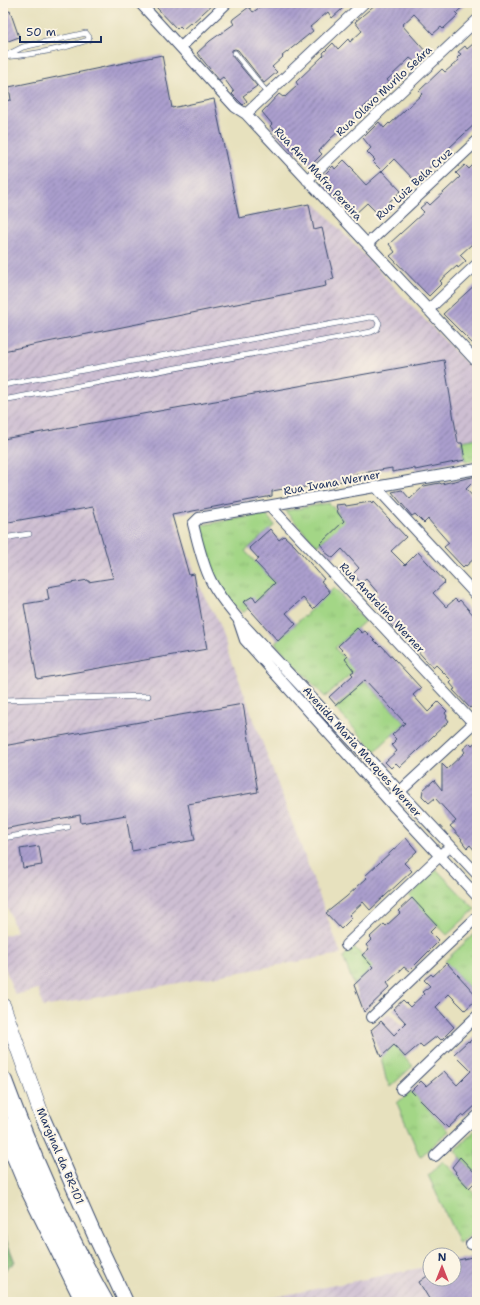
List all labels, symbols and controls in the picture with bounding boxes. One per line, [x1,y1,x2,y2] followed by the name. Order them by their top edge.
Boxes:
[20,18,101,44] scale bar
[26,24,56,40] text: 50 m
[333,42,435,140] street label: Rua Olavo Murilo Seára
[271,124,365,224] street label: Rua Ana Mafra Pereira
[372,145,456,223] street label: Rua Luiz Bela Cruz
[282,467,382,499] street label: Rua Ivana Werner
[336,560,428,656] street label: Rua Andrelino Werner
[299,683,425,821] street label: Avenida Maria Marques Werner
[33,1106,87,1206] street label: Marginal da BR-101
[422,1247,462,1287] north arrow
[438,1250,447,1265] text: N

